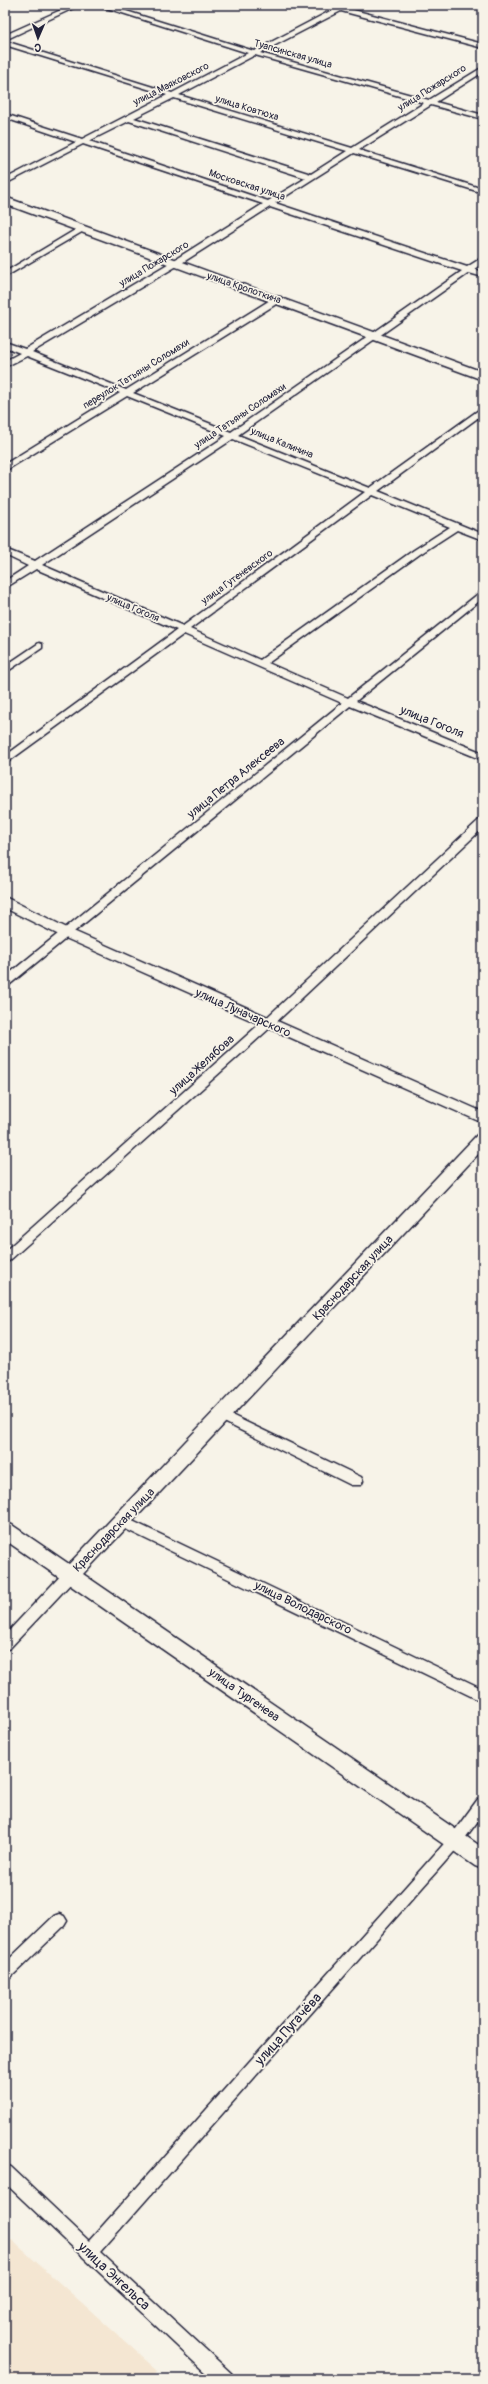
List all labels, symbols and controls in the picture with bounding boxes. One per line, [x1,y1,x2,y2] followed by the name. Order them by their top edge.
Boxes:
[18,18,58,58] north arrow
[253,37,334,71] street label: Туапсинская улица
[34,41,41,54] text: С
[130,59,211,109] street label: улица Маяковского
[395,62,469,114] street label: улица Пожарского
[213,92,280,123] street label: улица Ковтюха
[207,167,287,203] street label: Московская улица
[116,238,191,290] street label: улица Пожарского
[204,269,283,306] street label: улица Кропоткина
[81,336,192,412] street label: переулок Татьяны Соломахи
[191,381,289,452] street label: улица Татьяны Соломахи
[248,425,315,461] street label: улица Калинина
[198,547,276,608] street label: улица Гутеневского
[104,591,161,625] street label: улица Гоголя
[397,702,466,742] street label: улица Гоголя
[183,734,288,823] street label: улица Петра Алексеева
[192,985,294,1041] street label: улица Луначарского
[166,1032,238,1099] street label: улица Желябова
[310,1232,397,1324] street label: Краснодарская улица
[70,1485,158,1575] street label: Краснодарская улица
[251,1578,355,1638] street label: улица Володарского
[205,1664,283,1725] street label: улица Тургенева
[250,1989,325,2069] street label: улица Пугачёва
[74,2238,154,2314] street label: улица Энгельса

